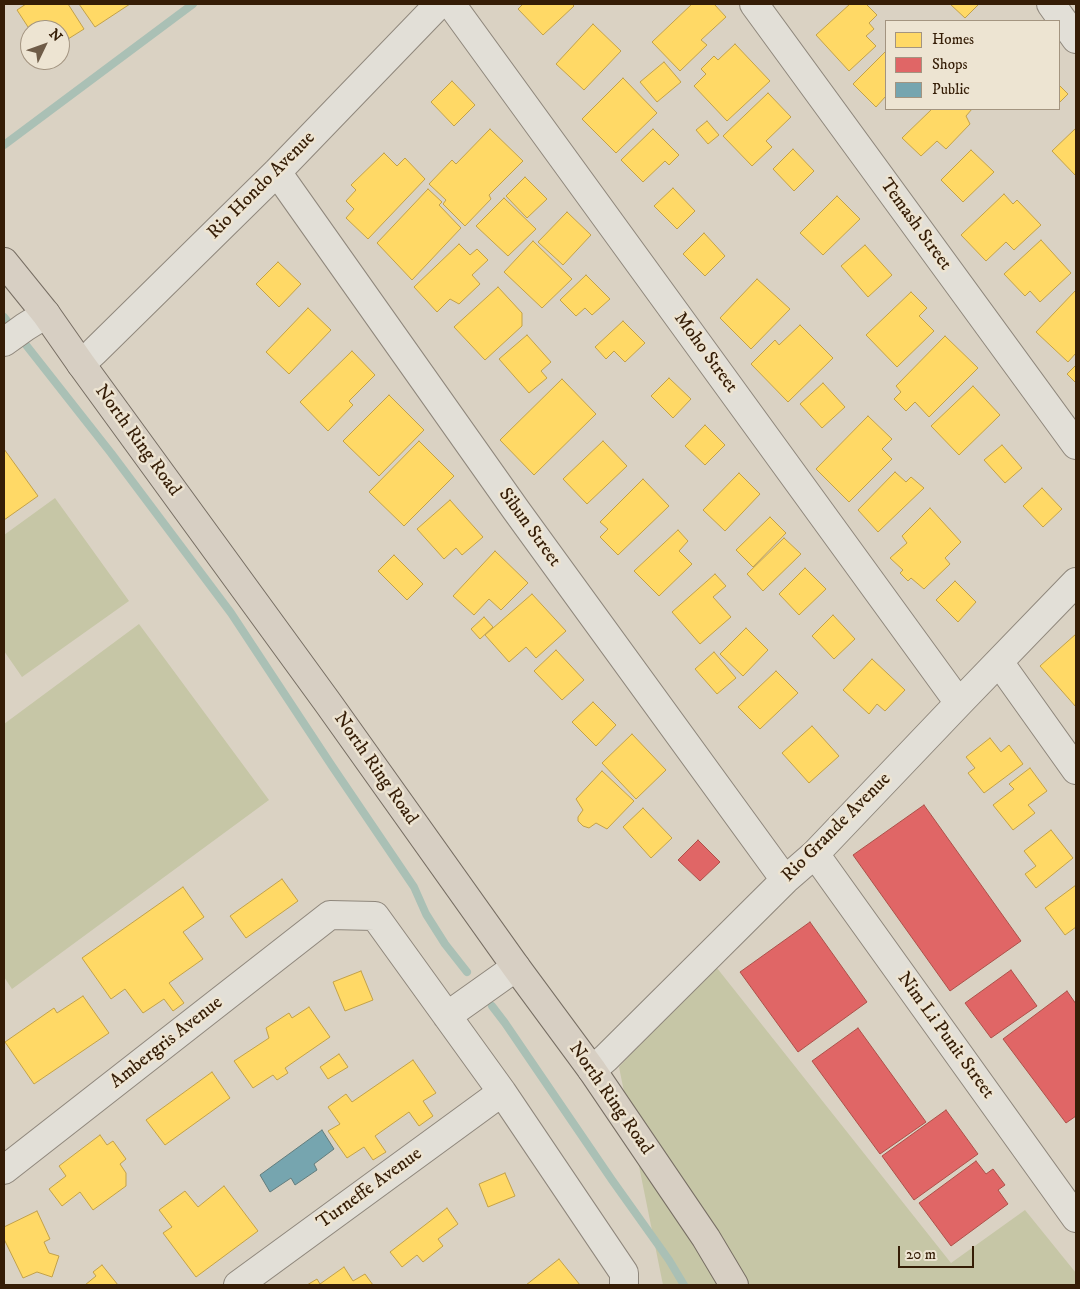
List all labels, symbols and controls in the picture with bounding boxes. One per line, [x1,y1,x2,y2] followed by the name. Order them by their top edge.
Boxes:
[20,20,70,70] north arrow
[885,20,1060,110] legend
[45,25,66,46] text: N
[932,30,974,49] text: Homes
[932,55,968,74] text: Shops
[932,80,970,99] text: Public
[203,127,321,245] street label: Rio Hondo Avenue
[874,175,956,275] street label: Temash Street
[668,308,742,398] street label: Moho Street
[89,381,185,501] street label: North Ring Road
[493,484,565,572] street label: Sibun Street
[328,709,422,829] street label: North Ring Road
[778,769,896,887] street label: Rio Grande Avenue
[891,968,999,1104] street label: Nim Li Punit Street
[106,992,228,1094] street label: Ambergris Avenue
[563,1039,657,1159] street label: North Ring Road
[313,1143,427,1235] street label: Turneffe Avenue
[900,1236,976,1268] scale bar
[906,1245,936,1264] text: 20 m

